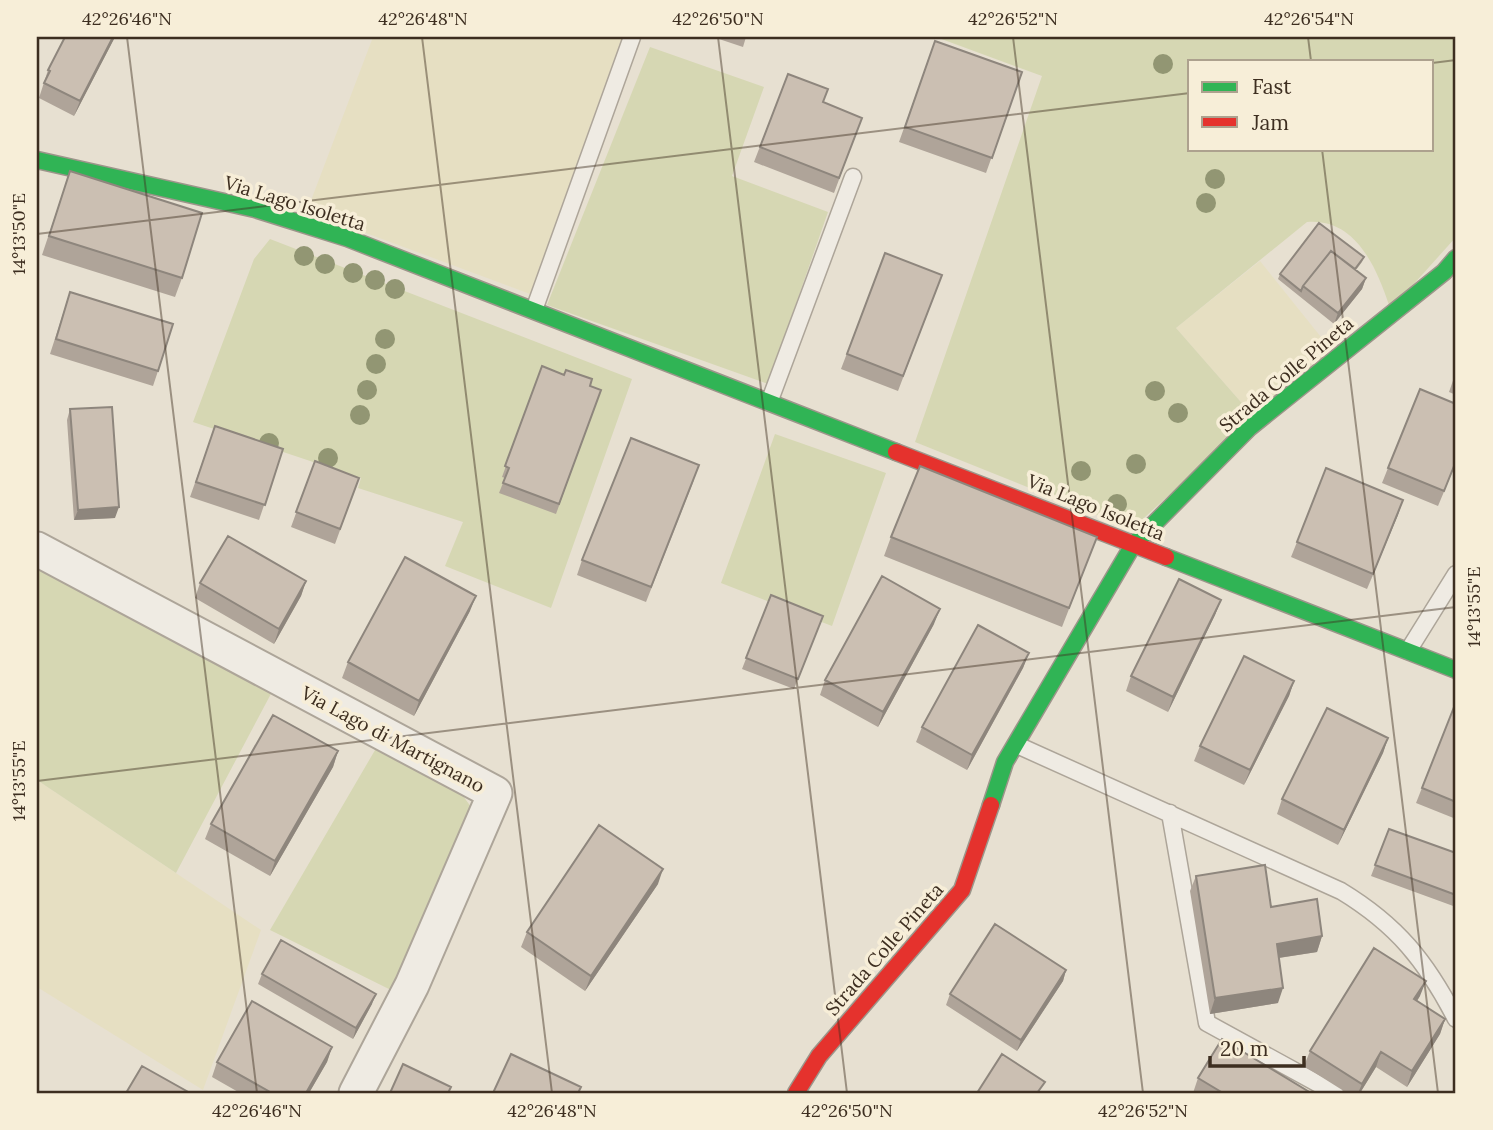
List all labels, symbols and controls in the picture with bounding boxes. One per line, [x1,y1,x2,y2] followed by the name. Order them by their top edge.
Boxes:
[82,7,172,30] text: 42°26'46"N
[378,7,468,30] text: 42°26'48"N
[672,7,764,30] text: 42°26'50"N
[968,7,1058,30] text: 42°26'52"N
[1264,7,1354,30] text: 42°26'54"N
[1188,60,1434,150] legend
[1252,73,1292,100] text: Fast
[1251,109,1289,136] text: Jam
[221,170,369,236] street label: Via Lago Isoletta
[7,193,30,275] text: 14°13'50"E
[1214,311,1358,437] street label: Strada Colle Pineta
[1023,468,1168,546] street label: Via Lago Isoletta
[1462,567,1485,647] text: 14°13'55"E
[296,680,489,798] street label: Via Lago di Martignano
[7,741,30,821] text: 14°13'55"E
[820,878,948,1020] street label: Strada Colle Pineta
[1210,1025,1304,1069] scale bar
[1220,1035,1269,1062] text: 20 m
[212,1099,302,1122] text: 42°26'46"N
[507,1099,597,1122] text: 42°26'48"N
[801,1099,893,1122] text: 42°26'50"N
[1098,1099,1188,1122] text: 42°26'52"N

